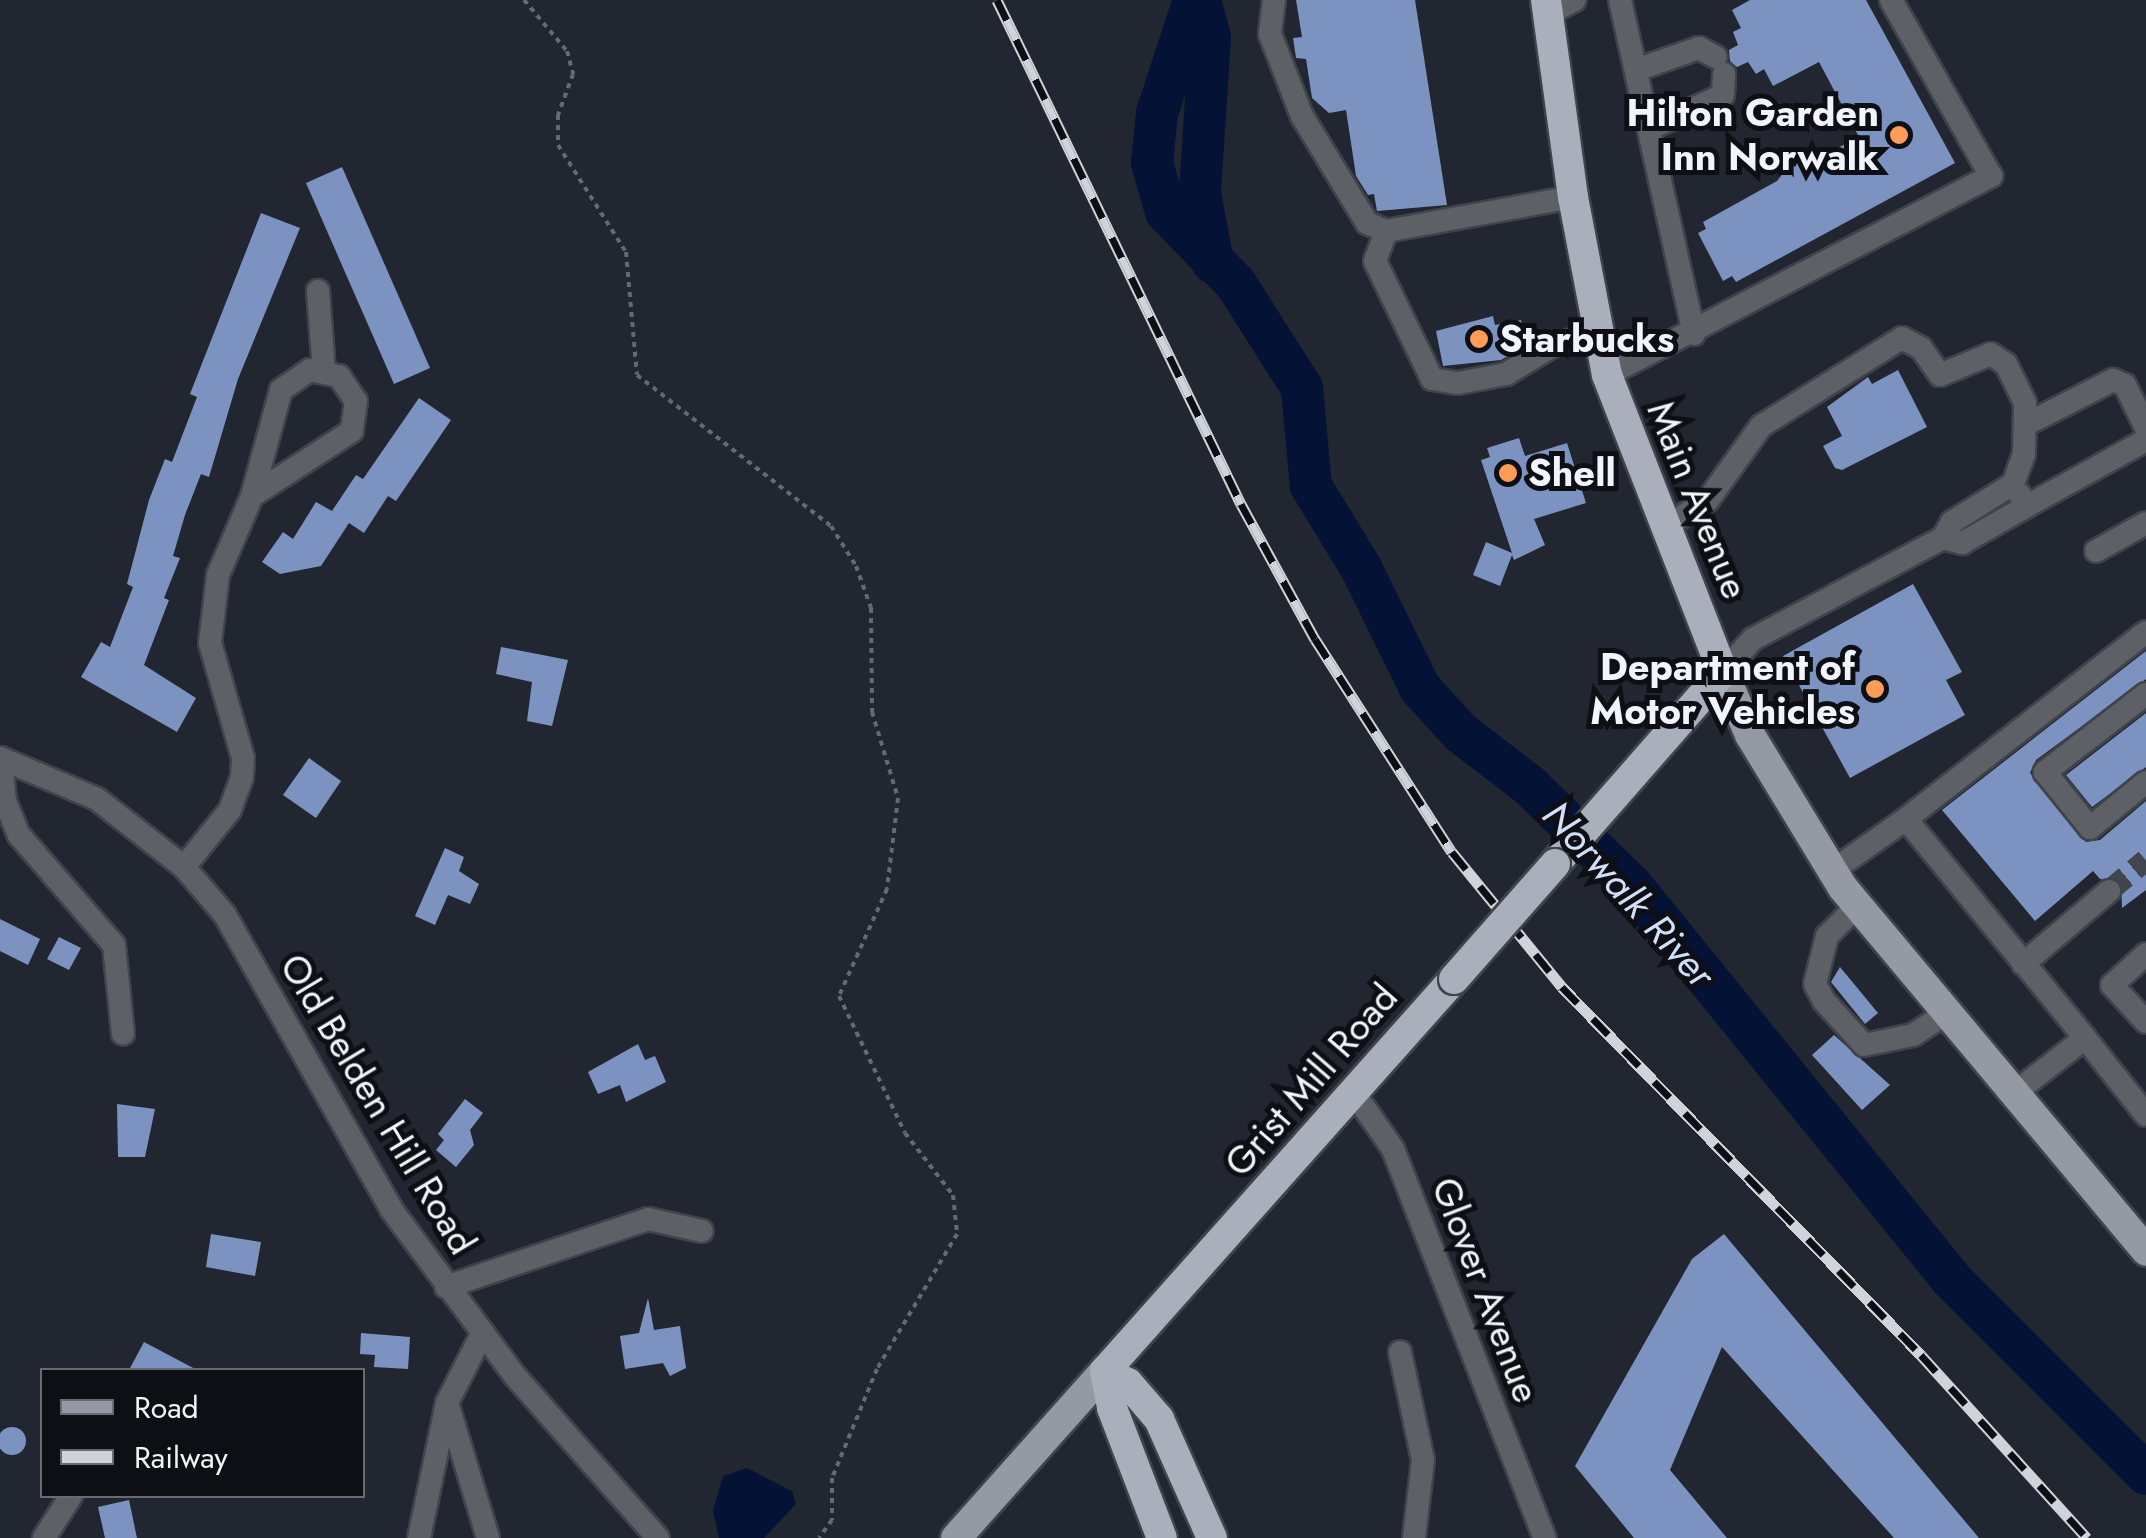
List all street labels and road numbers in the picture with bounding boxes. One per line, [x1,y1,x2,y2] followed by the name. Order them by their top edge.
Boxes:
[1638,395,1758,605] street label: Main Avenue
[270,946,486,1262] street label: Old Belden Hill Road
[1215,975,1407,1185] street label: Grist Mill Road
[1422,1171,1550,1409] street label: Glover Avenue

